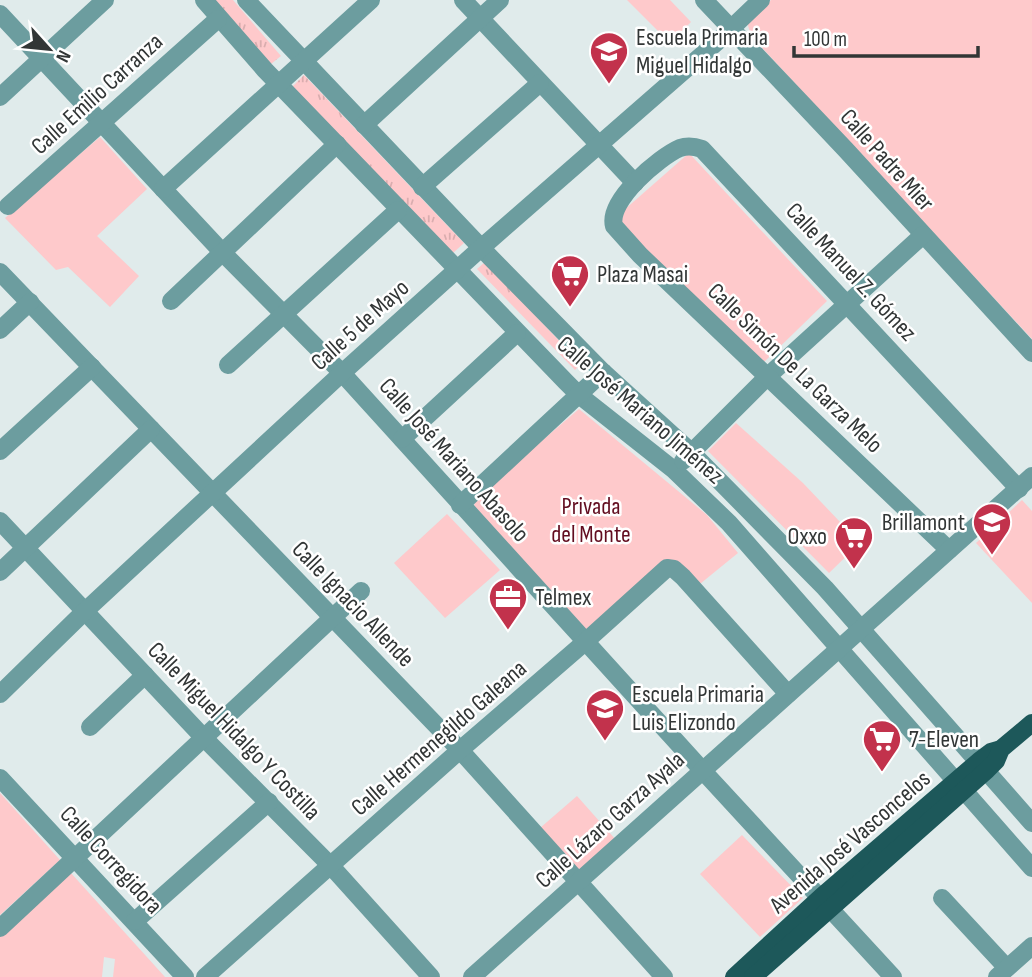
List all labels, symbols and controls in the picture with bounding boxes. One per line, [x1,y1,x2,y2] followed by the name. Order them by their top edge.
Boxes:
[14,14,84,84] north arrow
[794,14,978,58] scale bar
[636,23,768,80] place label: Escuela Primaria Miguel Hidalgo
[25,27,169,161] street label: Calle Emilio Carranza
[804,27,847,52] text: 100 m
[588,30,630,85] school or university icon: Escuela Primaria Miguel Hidalgo
[50,46,75,66] text: N
[834,103,940,217] street label: Calle Padre Mier
[780,197,923,347] street label: Calle Manuel Z. Gómez
[549,253,591,308] supermarket icon: Plaza Masai
[597,260,688,289] place label: Plaza Masai
[305,273,415,377] street label: Calle 5 de Mayo
[701,277,889,459] street label: Calle Simón De La Garza Melo
[551,330,729,490] street label: Calle José Mariano Jiménez
[373,372,535,548] street label: Calle José Mariano Abasolo
[551,492,631,549] park label: Privada del Monte
[971,501,1013,556] school or university icon: Brillamont
[882,508,965,537] place label: Brillamont
[833,515,875,570] supermarket icon: Oxxo
[788,522,827,551] place label: Oxxo
[286,535,420,673] street label: Calle Ignacio Allende
[487,576,529,631] office icon: Telmex
[535,583,591,612] place label: Telmex
[141,636,327,826] street label: Calle Miguel Hidalgo Y Costilla
[345,654,533,822] street label: Calle Hermenegildo Galeana
[632,680,764,737] place label: Escuela Primaria Luis Elizondo
[584,687,626,742] school or university icon: Escuela Primaria Luis Elizondo
[861,718,903,773] supermarket icon: 7-Eleven
[909,725,979,754] place label: 7-Eleven
[529,745,691,895] street label: Calle Lázaro Garza Ayala
[763,764,936,920] street label: Avenida José Vasconcelos
[54,800,168,920] street label: Calle Corregidora

